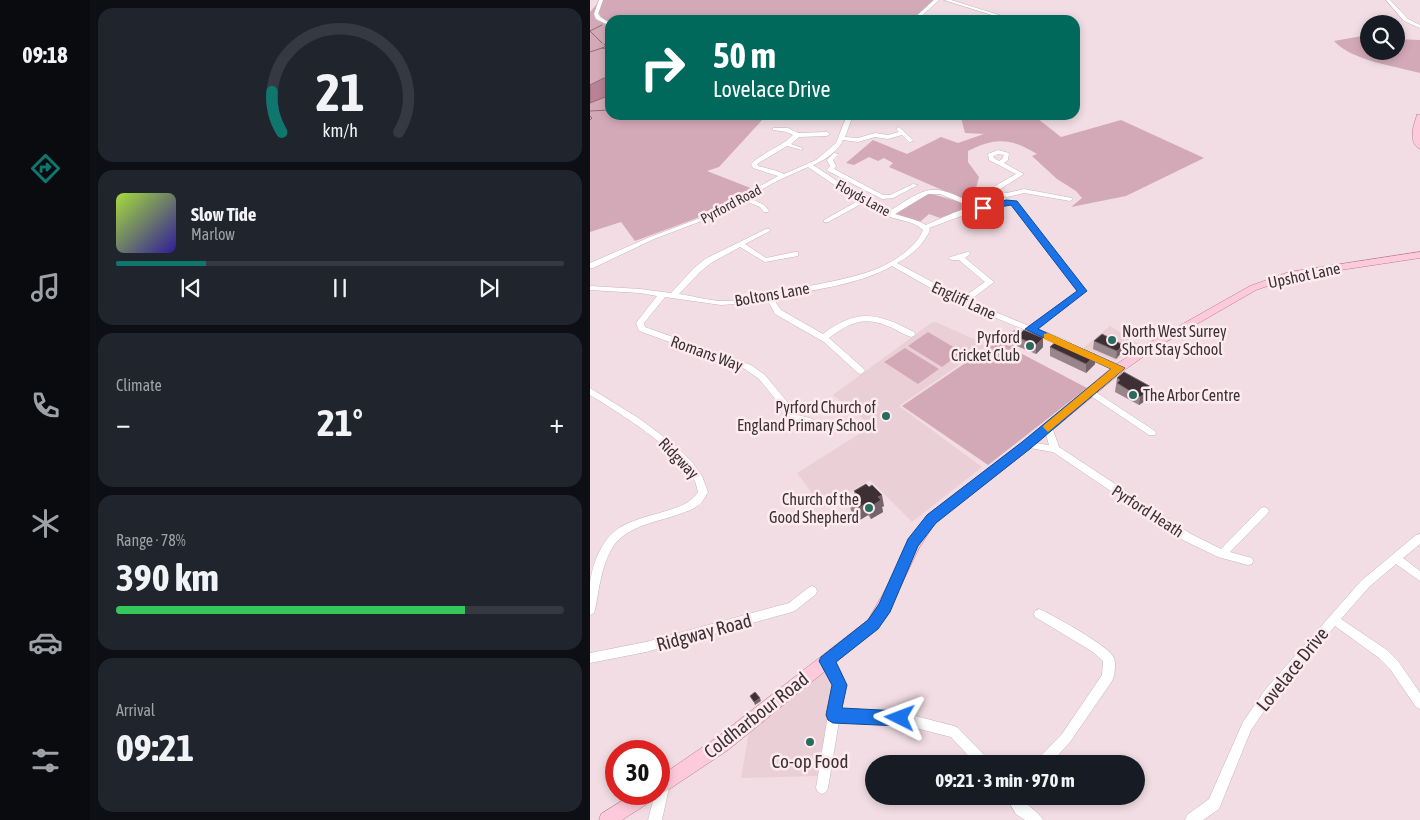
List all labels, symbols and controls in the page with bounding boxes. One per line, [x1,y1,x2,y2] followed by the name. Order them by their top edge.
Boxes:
[1360,15,1405,60] map controls
[1360,15,1405,60] button: search
[630,35,695,100] icon: right
[713,35,776,75] text: 50 m
[22,42,68,68] text: 09:18
[316,62,364,122] text: 21
[713,76,830,102] text: Lovelace Drive
[322,120,358,141] text: km/h
[28,151,63,186] icon: directions
[833,176,893,220] street label: Floyds Lane
[698,181,764,227] street label: Pyrford Road
[962,187,1004,229] pin
[969,194,997,222] icon: arrive
[191,203,256,225] text: Slow Tide
[191,225,235,243] text: Marlow
[1266,259,1342,292] street label: Upshot Lane
[28,270,63,305] icon: music
[177,274,205,302] icon: previous
[326,274,354,302] icon: pause
[475,274,503,302] icon: next
[929,277,999,324] street label: Engliff Lane
[733,279,811,309] street label: Boltons Lane
[1122,322,1227,359] place label: North West Surrey Short Stay School
[951,328,1020,364] place label: Pyrford Cricket Club
[668,332,746,375] street label: Romans Way
[1106,334,1118,346] marker: North West Surrey Short Stay School
[1024,340,1036,352] marker: Pyrford Cricket Club
[116,376,162,394] text: Climate
[1143,386,1240,404] place label: The Arbor Centre
[28,388,63,423] icon: phone
[1127,389,1139,401] marker: The Arbor Centre
[737,398,877,435] place label: Pyrford Church of England Primary School
[317,401,363,444] text: 21°
[116,407,131,439] text: −
[549,407,564,439] text: +
[880,410,892,422] marker: Pyrford Church of England Primary School
[655,434,703,483] street label: Ridgway
[1108,481,1187,542] street label: Pyrford Heath
[769,490,859,527] place label: Church of the Good Shepherd
[863,502,875,514] marker: Church of the Good Shepherd
[28,506,63,541] icon: climate
[116,531,186,549] text: Range · 78%
[116,556,219,599] text: 390 km
[654,609,754,655] street label: Ridgway Road
[1252,623,1332,715] street label: Lovelace Drive
[28,625,63,660] icon: car
[699,667,813,763] street label: Coldharbour Road
[873,691,925,743] position arrow
[116,701,155,719] text: Arrival
[116,726,194,769] text: 09:21
[804,736,816,748] marker: Co-op Food
[605,740,670,805] speed limit sign: 30
[28,743,63,778] icon: filters
[772,750,848,772] place label: Co-op Food
[935,769,1075,791] text: 09:21 · 3 min · 970 m

